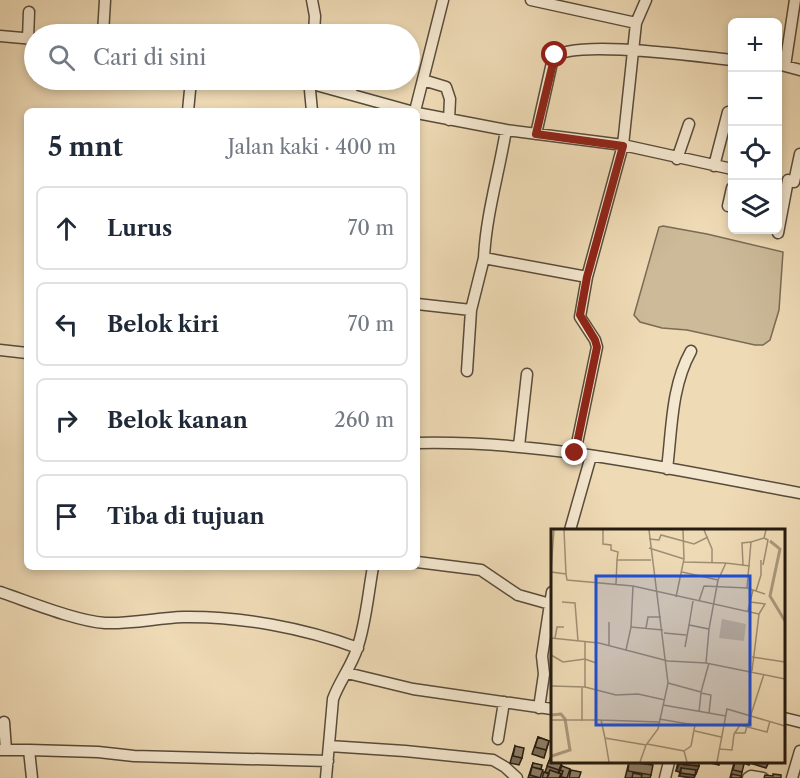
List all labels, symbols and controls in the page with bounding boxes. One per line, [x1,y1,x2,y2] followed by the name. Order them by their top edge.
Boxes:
[728,18,782,234] map controls
[728,18,782,72] button: +
[24,24,420,90] search box
[45,41,78,74] icon: search
[541,41,567,67] route start
[93,44,206,71] text: Cari di sini
[728,72,782,126] button: −
[728,126,782,180] button: locate
[48,131,123,163] text: 5 mnt
[228,135,396,159] text: Jalan kaki · 400 m
[728,180,782,234] button: layers
[50,212,83,245] icon: ahead
[107,215,172,242] text: Lurus
[348,216,394,240] text: 70 m
[50,308,83,341] icon: left
[107,311,219,338] text: Belok kiri
[348,312,394,336] text: 70 m
[50,404,83,437] icon: right
[107,407,248,434] text: Belok kanan
[334,408,394,432] text: 260 m
[561,439,587,465] route end
[50,500,83,533] icon: arrive
[107,503,265,530] text: Tiba di tujuan
[551,529,785,763] inset map

